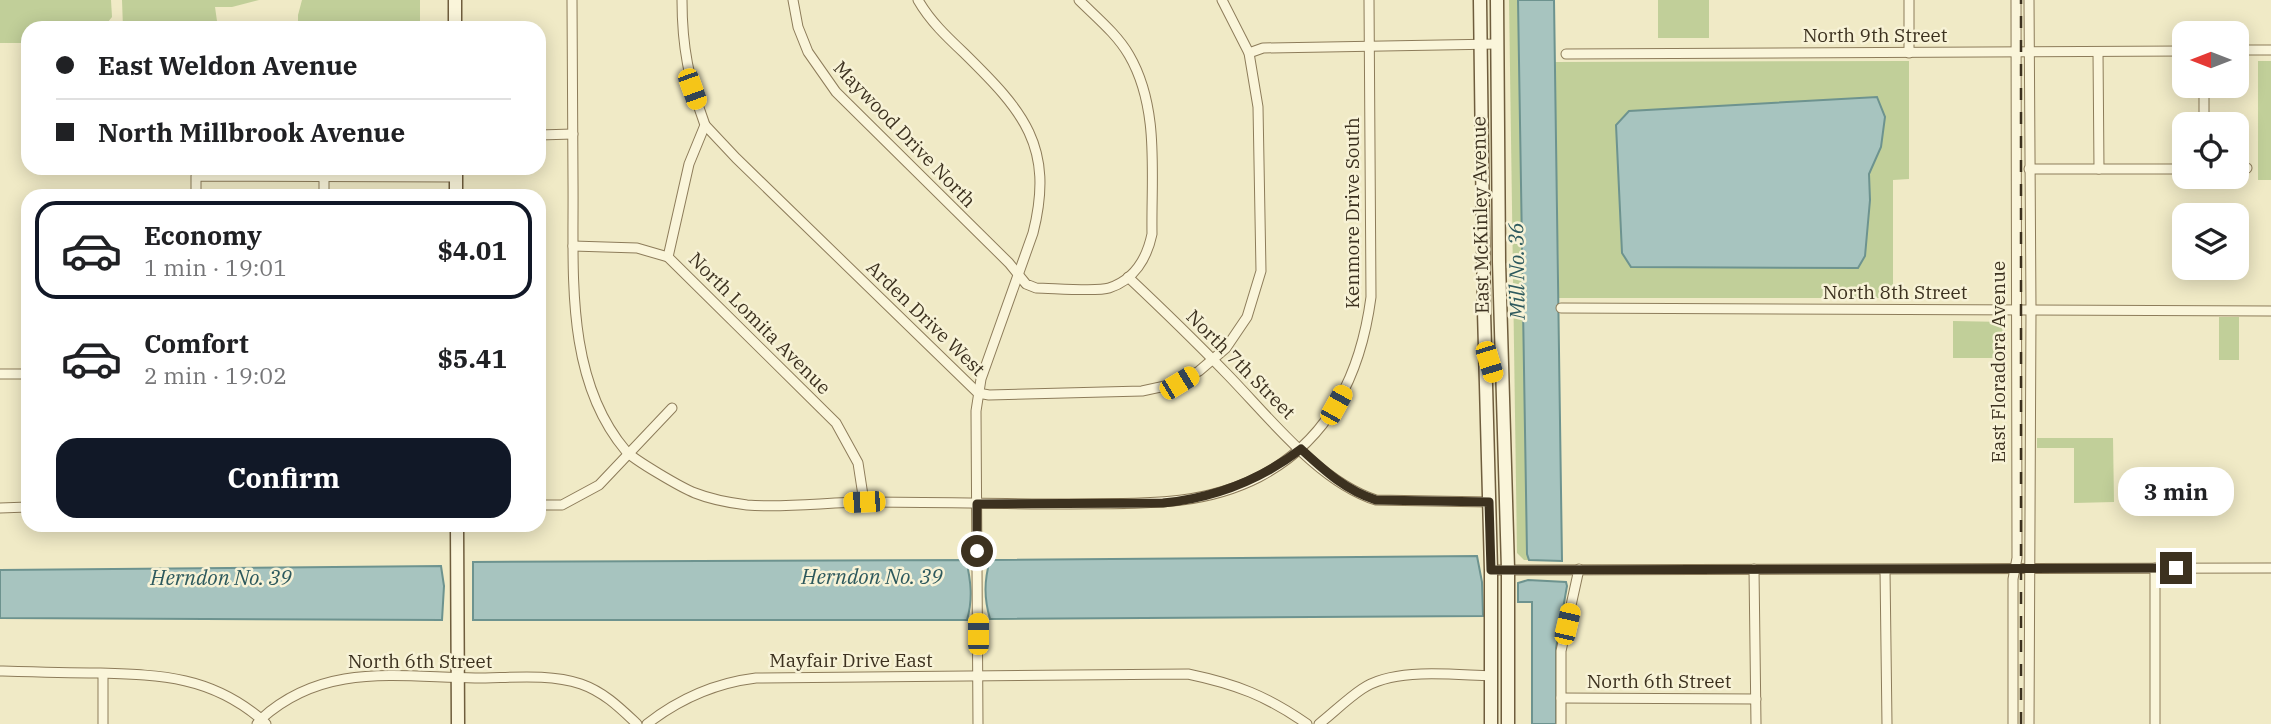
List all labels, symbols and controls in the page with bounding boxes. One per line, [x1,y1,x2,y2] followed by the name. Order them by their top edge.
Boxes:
[2172,21,2249,98] north arrow
[2172,21,2249,280] map controls
[1803,23,1948,47] street label: North 9th Street
[98,48,357,82] text: East Weldon Avenue
[829,56,981,212] street label: Maywood Drive North
[675,66,710,112] car
[2172,112,2249,189] button: locate
[98,115,405,149] text: North Millbrook Avenue
[1466,116,1494,314] street label: East McKinley Avenue
[1340,117,1364,309] street label: Kenmore Drive South
[2172,203,2249,280] button: layers
[144,218,262,252] text: Economy
[60,219,123,282] icon: car
[1501,222,1531,321] water label: Mill No. 36
[437,233,507,267] text: $4.01
[684,247,836,399] street label: North Lomita Avenue
[144,252,287,282] text: 1 min · 19:01
[862,255,991,381] street label: Arden Drive West
[1986,261,2010,463] street label: East Floradora Avenue
[1823,280,1968,304] street label: North 8th Street
[1181,304,1301,424] street label: North 7th Street
[144,326,249,360] text: Comfort
[60,327,123,390] icon: car
[1473,339,1506,385] car
[437,341,507,375] text: $5.41
[144,360,287,390] text: 2 min · 19:02
[1156,363,1203,403] car
[1317,382,1356,428] car
[56,438,511,518] button: Confirm
[2118,466,2234,516] callout: 3 min
[2144,476,2208,506] text: 3 min
[843,491,886,513] car
[961,535,993,567] route start
[2160,552,2192,584] route end
[800,562,943,590] water label: Herndon No. 39
[149,563,292,591] water label: Herndon No. 39
[1553,601,1582,647] car
[968,613,989,655] car
[769,648,933,672] street label: Mayfair Drive East
[348,649,493,673] street label: North 6th Street
[1587,669,1732,693] street label: North 6th Street

